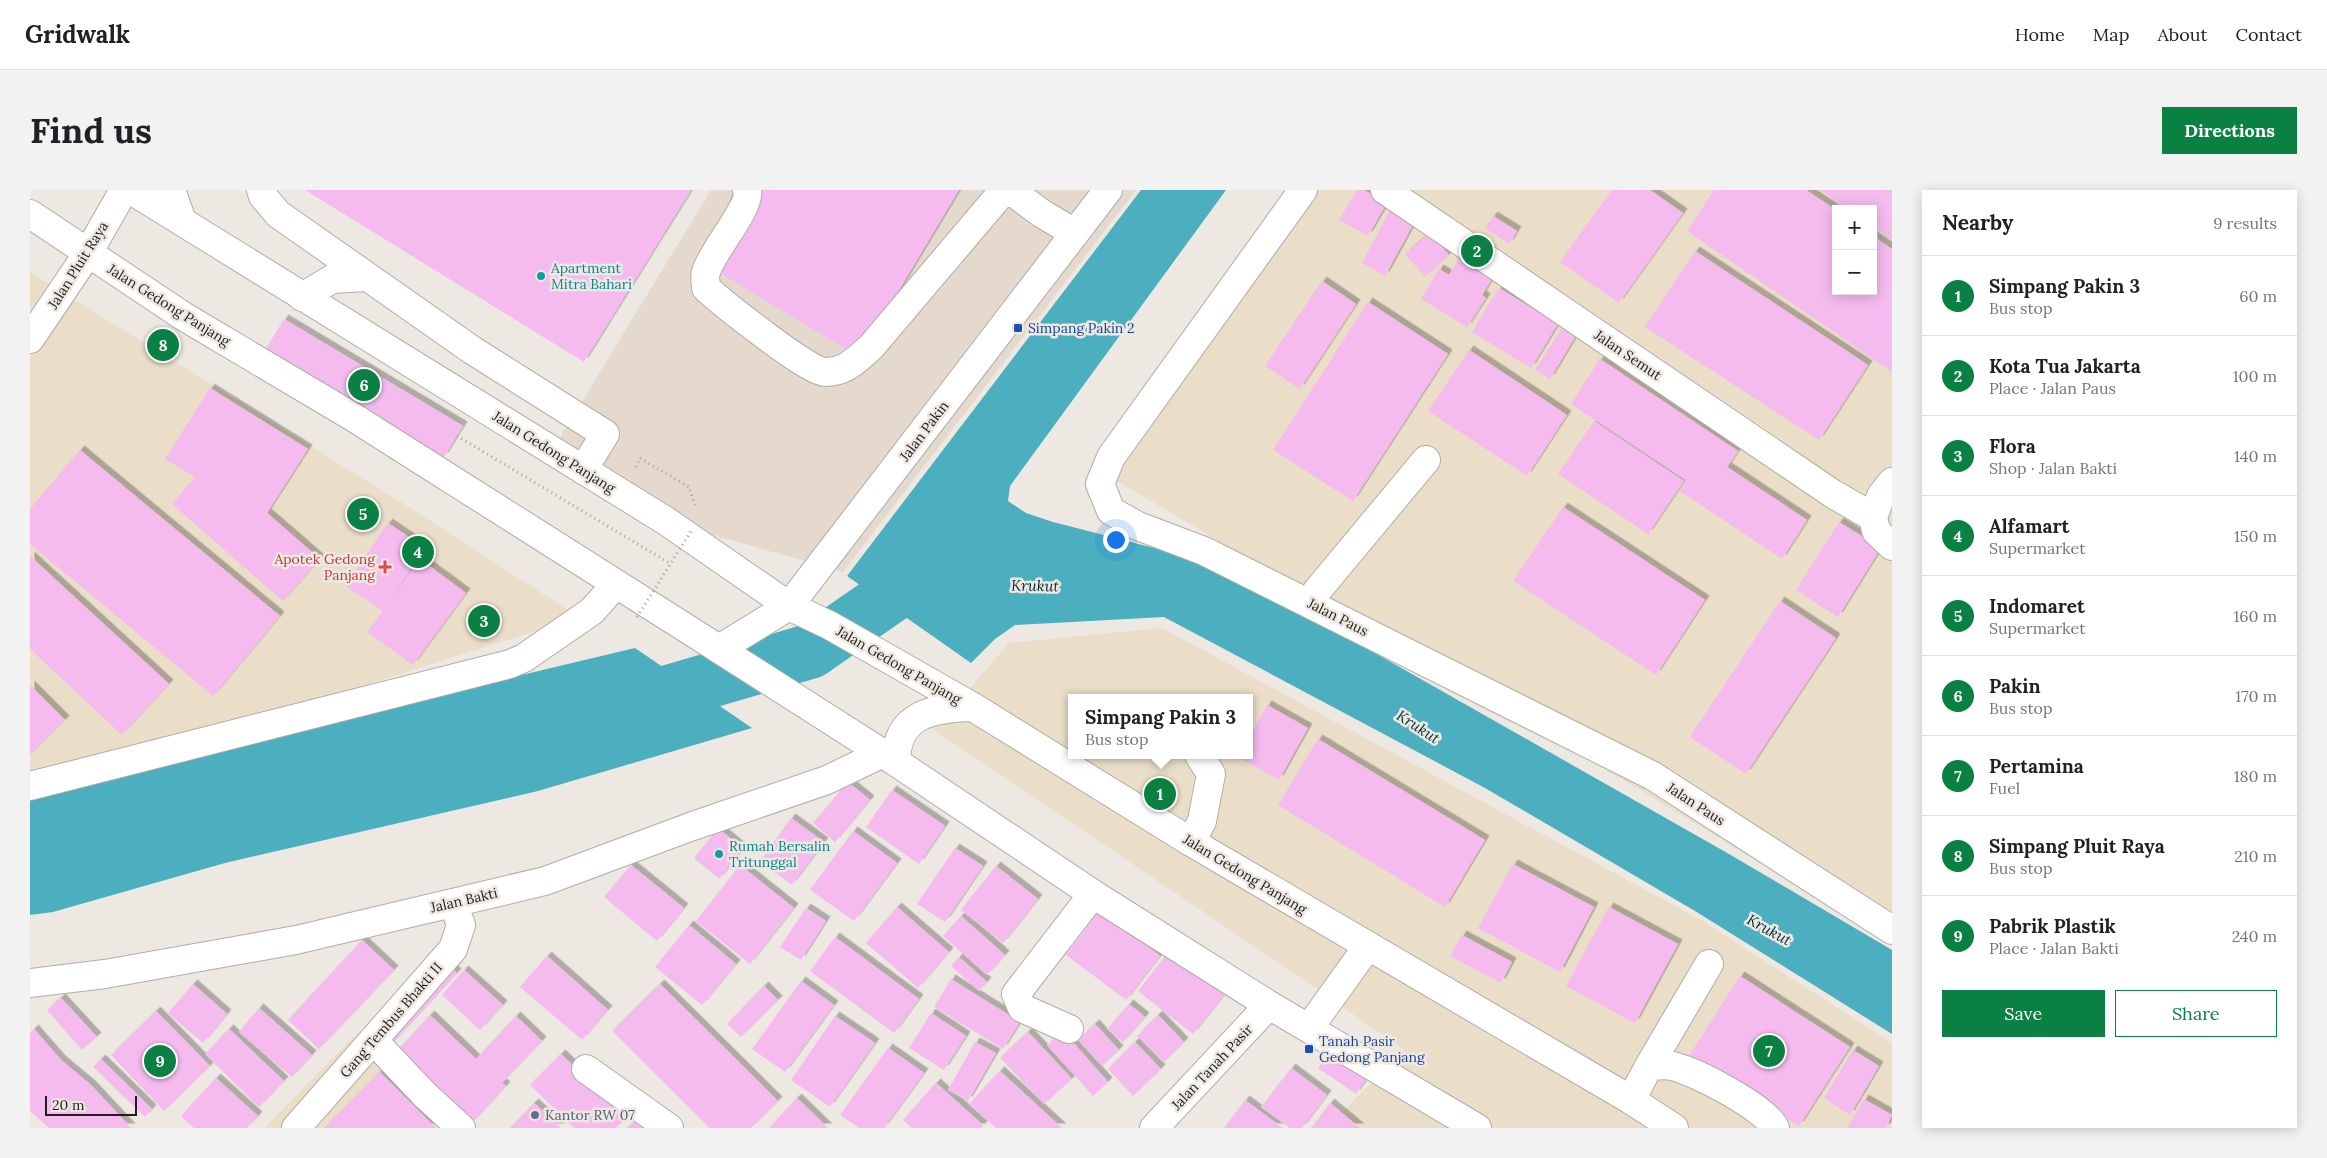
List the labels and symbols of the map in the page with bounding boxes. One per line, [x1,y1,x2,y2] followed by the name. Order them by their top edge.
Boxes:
[43,218,112,313] street label: Jalan Pluit Raya
[1461,232,1493,270] pin: 2
[103,259,234,350] street label: Jalan Gedong Panjang
[550,259,632,293] place label: Apartment Mitra Bahari
[535,270,547,282] marker: Apartment Mitra Bahari
[1028,319,1135,337] place label: Simpang Pakin 2
[1012,322,1024,334] marker: Simpang Pakin 2
[1590,325,1666,384] street label: Jalan Semut
[147,326,179,364] pin: 8
[348,366,380,404] pin: 6
[895,397,953,466] street label: Jalan Pakin
[488,406,619,497] street label: Jalan Gedong Panjang
[347,495,379,533] pin: 5
[1103,527,1129,553] your location
[402,533,434,571] pin: 4
[274,550,375,584] place label: Apotek Gedong Panjang
[379,561,391,573] marker: Apotek Gedong Panjang
[1011,576,1060,595] water label: Krukut
[1304,594,1371,640] street label: Jalan Paus
[468,602,500,640] pin: 3
[832,621,965,708] street label: Jalan Gedong Panjang
[1393,706,1444,748] water label: Krukut
[1144,775,1176,813] pin: 1
[1663,778,1729,829] street label: Jalan Paus
[1179,829,1310,918] street label: Jalan Gedong Panjang
[729,837,831,871] place label: Rumah Bersalin Tritunggal
[713,848,725,860] marker: Rumah Bersalin Tritunggal
[428,884,499,917] street label: Jalan Bakti
[1744,910,1795,950] water label: Krukut
[336,959,446,1081] street label: Gang Tembus Bhakti II
[1167,1020,1256,1115] street label: Jalan Tanah Pasir
[1319,1032,1425,1066] place label: Tanah Pasir Gedong Panjang
[1753,1032,1785,1070] pin: 7
[144,1042,176,1080] pin: 9
[1303,1043,1315,1055] marker: Tanah Pasir Gedong Panjang
[45,1093,138,1116] scale bar
[545,1106,635,1124] place label: Kantor RW 07
[529,1109,541,1121] marker: Kantor RW 07

